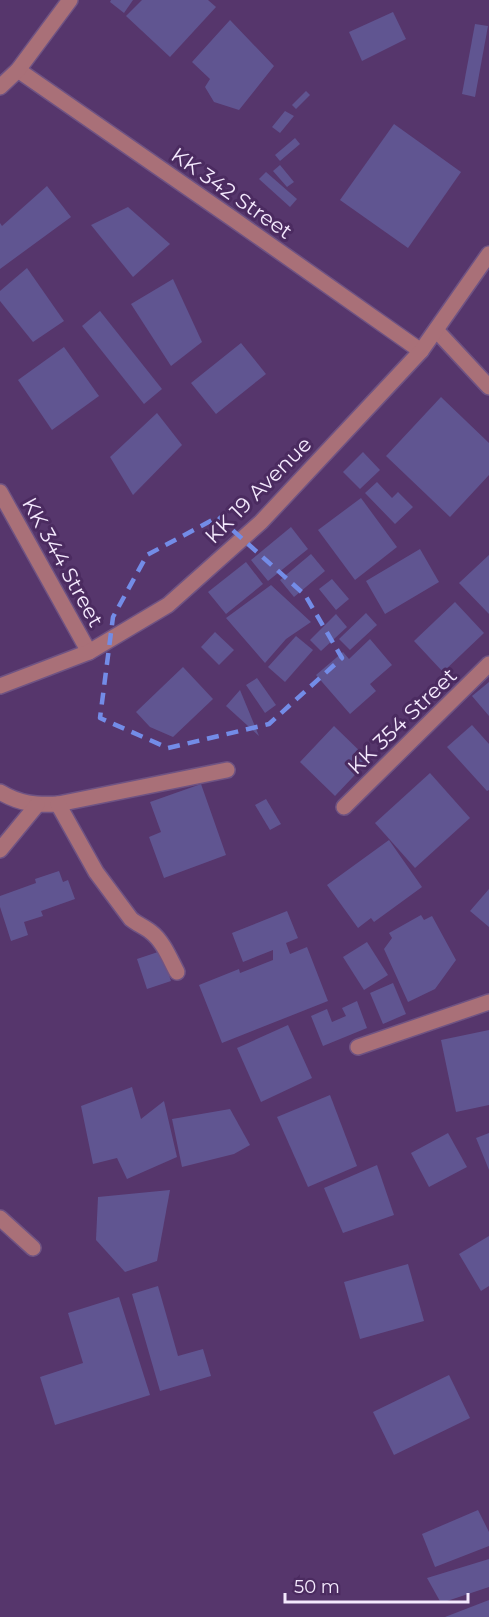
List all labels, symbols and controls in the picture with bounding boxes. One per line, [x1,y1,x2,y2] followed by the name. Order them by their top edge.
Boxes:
[167,142,297,244] street label: KK 342 Street
[199,431,317,549] street label: KK 19 Avenue
[17,493,109,631] street label: KK 344 Street
[342,663,462,779] street label: KK 354 Street
[285,1566,468,1604] scale bar
[294,1576,340,1598] text: 50 m

